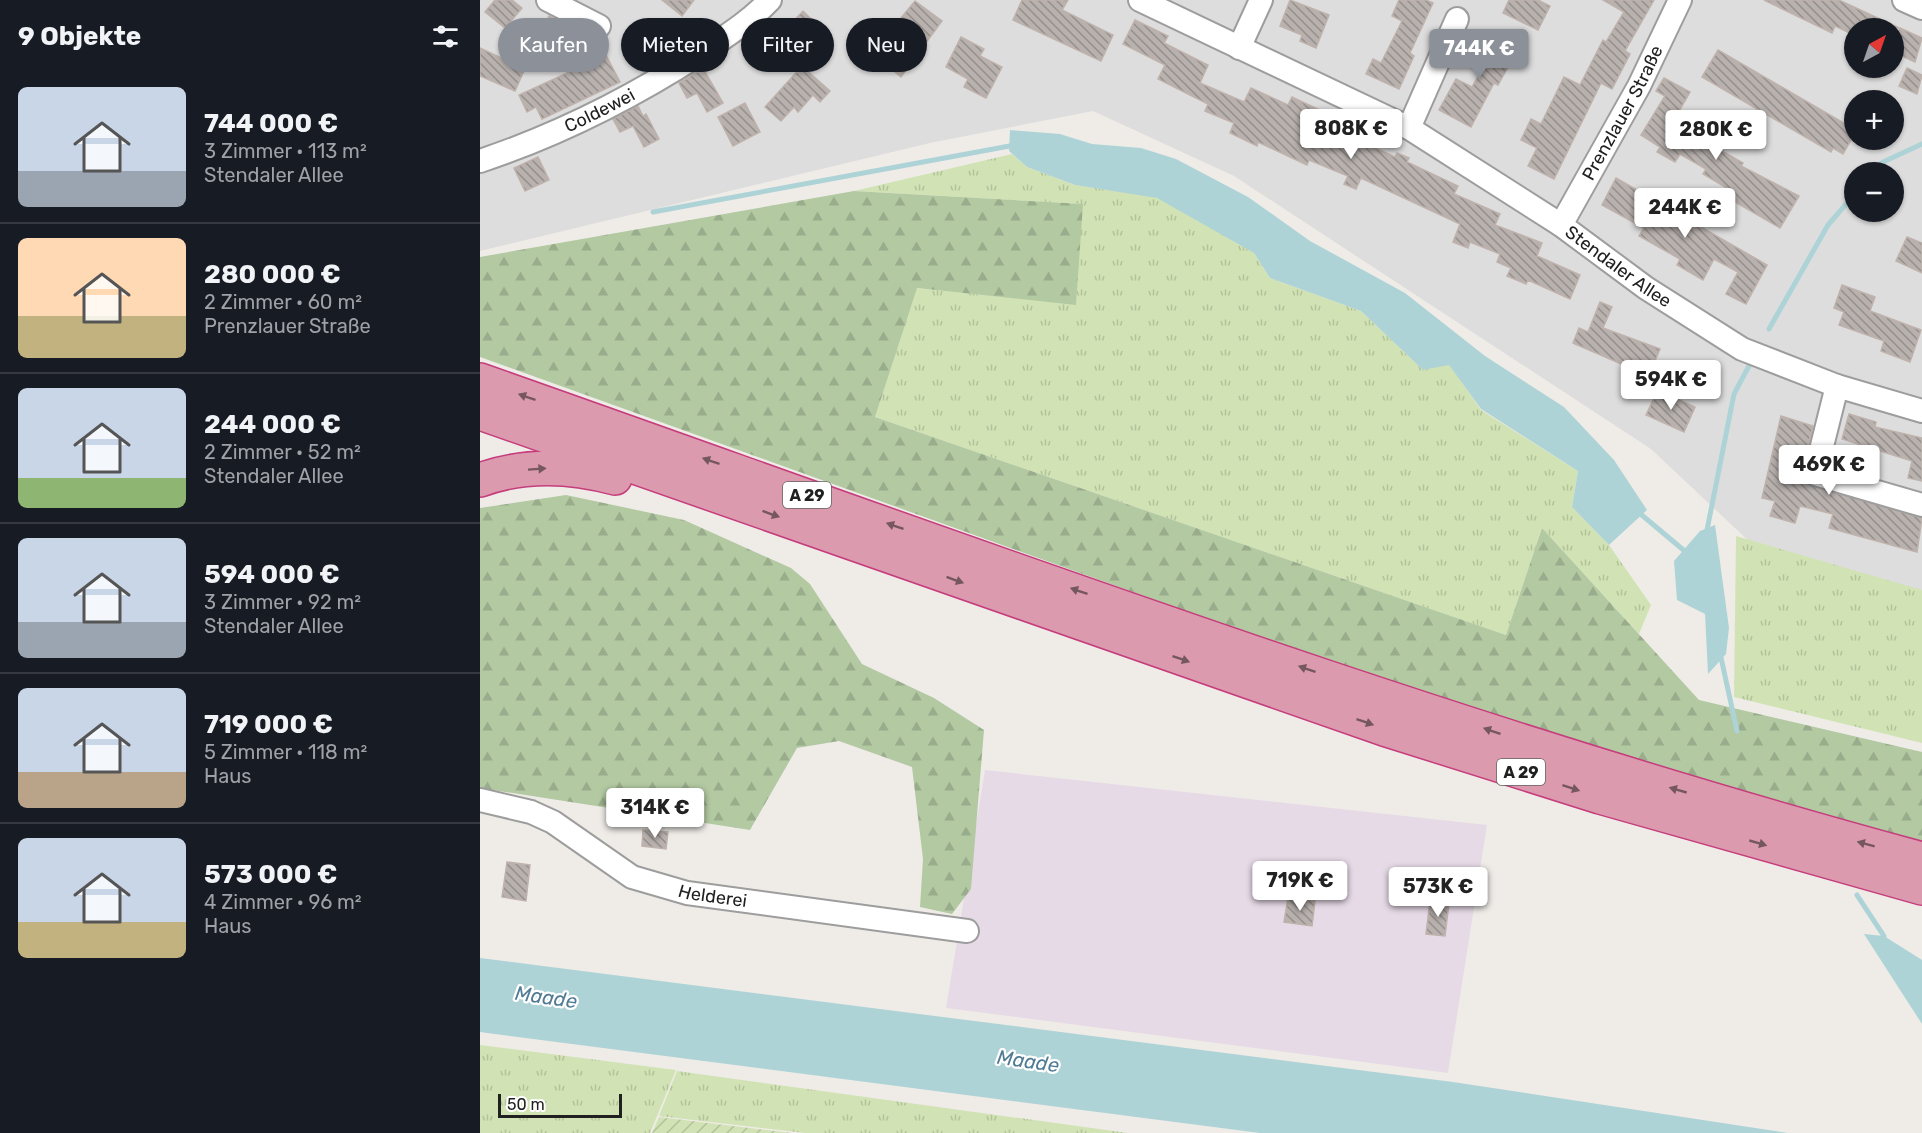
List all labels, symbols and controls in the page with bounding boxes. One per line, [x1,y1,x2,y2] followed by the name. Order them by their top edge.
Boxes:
[498,18,609,72] chip: Kaufen
[621,18,729,72] chip: Mieten
[741,18,834,72] chip: Filter
[846,18,927,72] chip: Neu
[1844,18,1904,78] north arrow
[1844,18,1904,222] map controls
[429,20,462,53] icon: filters
[18,21,141,52] text: 9 Objekte
[1430,29,1528,80] pin: 744K €
[1443,36,1515,60] text: 744K €
[1577,42,1668,184] street label: Prenzlauer Straße
[561,84,639,137] street label: Coldewei
[1844,90,1904,150] button: +
[204,108,338,139] text: 744 000 €
[1302,109,1400,160] pin: 808K €
[1667,110,1765,161] pin: 280K €
[66,111,138,183] icon: home
[1314,116,1388,140] text: 808K €
[1679,117,1753,141] text: 280K €
[204,139,367,163] text: 3 Zimmer · 113 m²
[1844,162,1904,222] button: −
[204,163,344,187] text: Stendaler Allee
[1636,188,1734,239] pin: 244K €
[1648,195,1722,219] text: 244K €
[1561,221,1675,312] street label: Stendaler Allee
[204,259,341,290] text: 280 000 €
[66,262,138,334] icon: home
[204,290,362,314] text: 2 Zimmer · 60 m²
[204,314,371,338] text: Prenzlauer Straße
[1622,360,1720,411] pin: 594K €
[1635,367,1707,391] text: 594K €
[518,391,536,401] one-way arrow
[204,409,341,440] text: 244 000 €
[66,412,138,484] icon: home
[204,440,361,464] text: 2 Zimmer · 52 m²
[1780,445,1878,496] pin: 469K €
[1793,452,1865,476] text: 469K €
[702,456,720,466] one-way arrow
[204,464,344,488] text: Stendaler Allee
[528,464,547,474] one-way arrow
[783,482,831,508] road number: A 29
[762,510,780,520] one-way arrow
[886,521,904,531] one-way arrow
[204,559,340,590] text: 594 000 €
[66,562,138,634] icon: home
[946,575,964,585] one-way arrow
[1070,586,1088,596] one-way arrow
[204,590,361,614] text: 3 Zimmer · 92 m²
[204,614,344,638] text: Stendaler Allee
[1172,655,1190,665] one-way arrow
[1298,663,1316,673] one-way arrow
[204,709,333,740] text: 719 000 €
[66,712,138,784] icon: home
[1357,718,1375,728] one-way arrow
[1483,726,1501,735] one-way arrow
[204,740,367,764] text: 5 Zimmer · 118 m²
[1497,759,1545,785] road number: A 29
[204,764,252,788] text: Haus
[1562,784,1580,794] one-way arrow
[1669,785,1687,794] one-way arrow
[606,788,704,839] pin: 314K €
[620,795,690,819] text: 314K €
[1856,838,1875,848] one-way arrow
[1749,839,1767,848] one-way arrow
[204,859,337,890] text: 573 000 €
[1251,861,1349,912] pin: 719K €
[66,862,138,934] icon: home
[1389,867,1487,918] pin: 573K €
[1266,868,1334,892] text: 719K €
[1403,874,1473,898] text: 573K €
[676,880,748,912] street label: Helderei
[204,890,362,914] text: 4 Zimmer · 96 m²
[204,914,252,938] text: Haus
[513,981,579,1013] water label: Maade
[995,1045,1061,1077] water label: Maade
[498,1091,622,1118] scale bar
[507,1095,545,1114] text: 50 m

